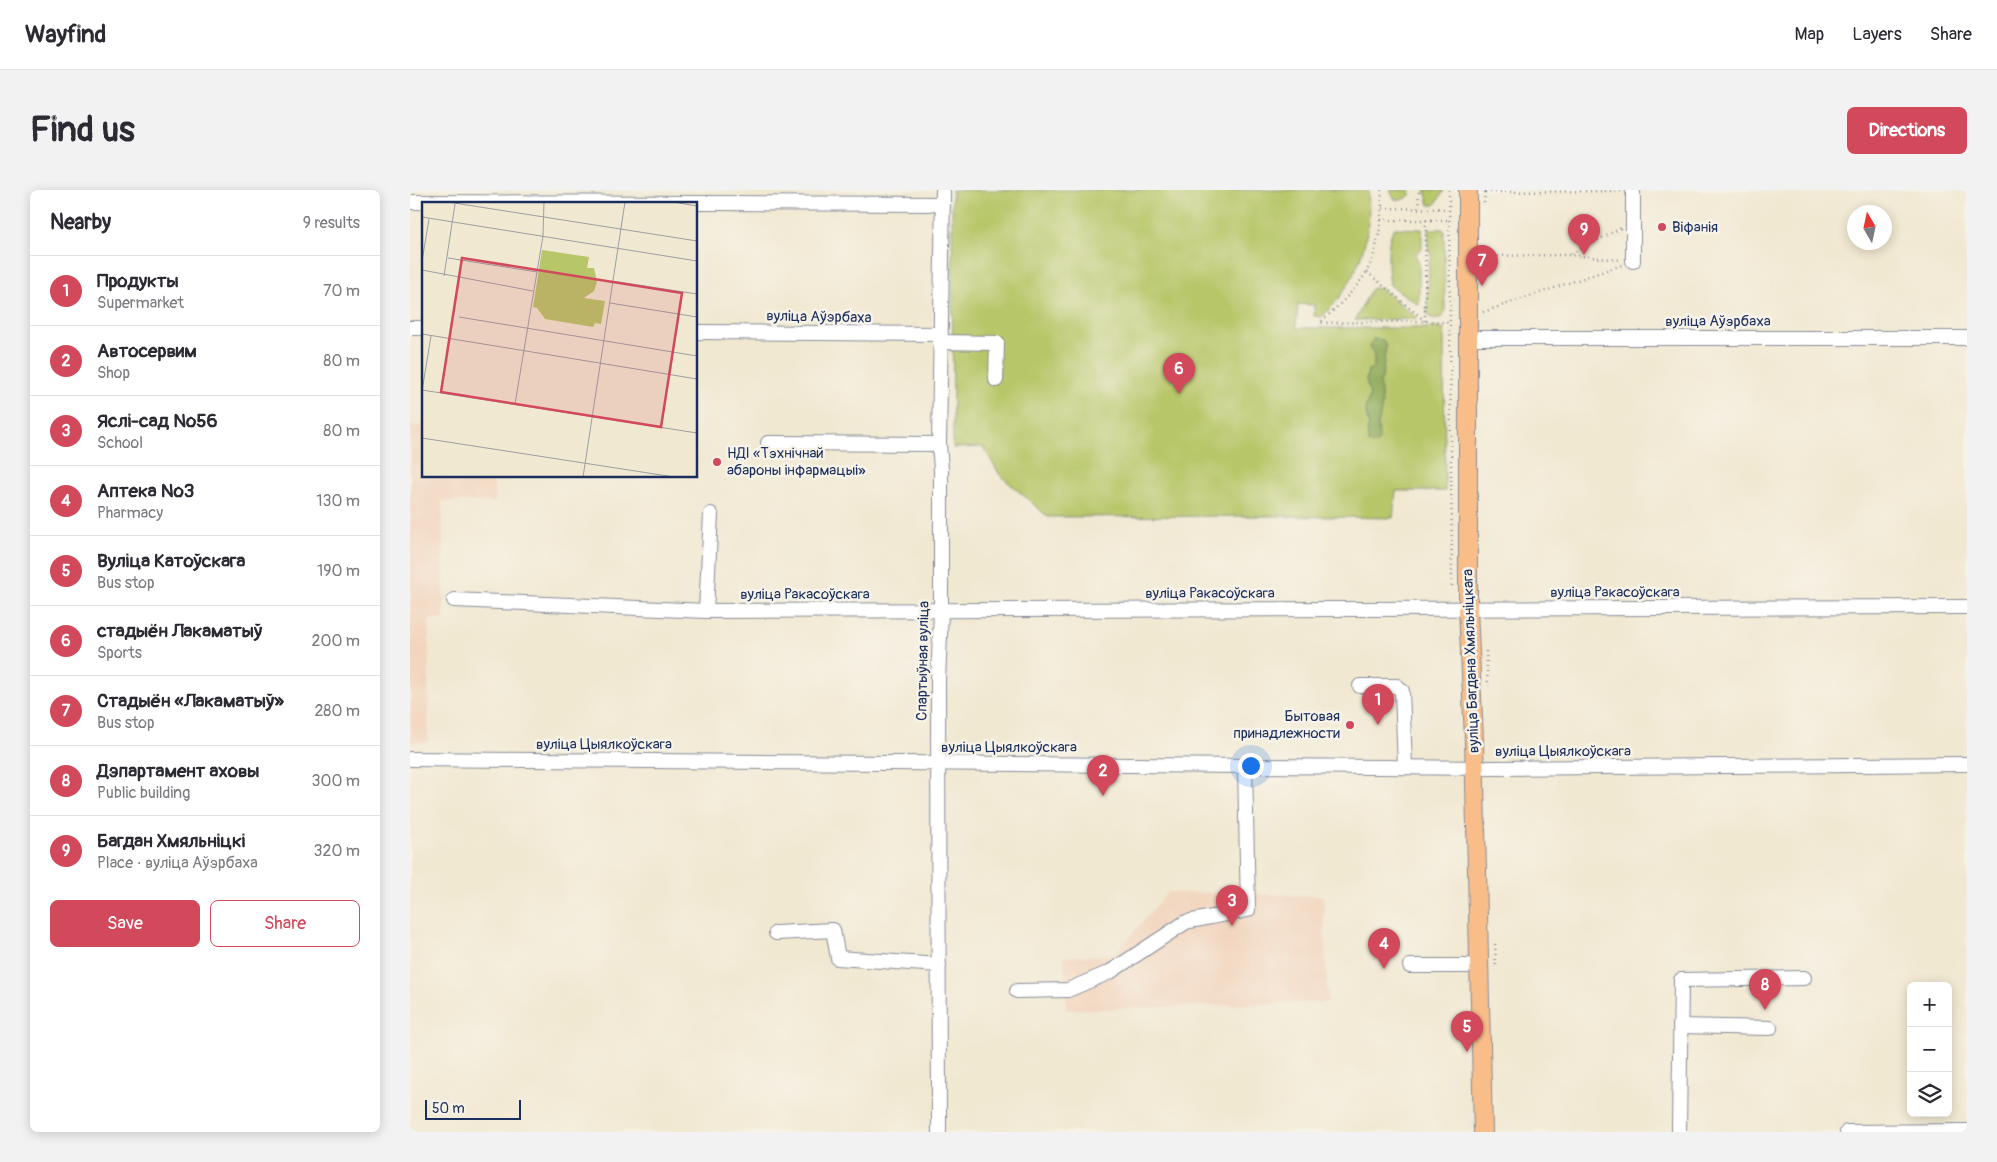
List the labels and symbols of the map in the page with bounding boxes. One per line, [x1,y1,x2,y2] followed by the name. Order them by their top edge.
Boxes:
[422,202,698,478] inset map
[1847,205,1892,250] north arrow
[1568,214,1600,255] pin: 9
[1672,218,1718,237] place label: Віфанія
[1656,221,1668,233] marker: Віфанія
[1466,245,1498,286] pin: 7
[766,307,872,327] street label: вуліца Аўэрбаха
[1665,312,1771,331] street label: вуліца Аўэрбаха
[1163,353,1195,394] pin: 6
[727,444,866,480] place label: НДІ «Тэхнічнай абароны інфармацыі»
[711,456,723,468] marker: НДІ «Тэхнічнай абароны інфармацыі»
[1458,569,1484,753] street label: вуліца Багдана Хмяльніцкага
[1550,583,1680,602] street label: вуліца Ракасоўскага
[1145,584,1275,603] street label: вуліца Ракасоўскага
[740,585,870,604] street label: вуліца Ракасоўскага
[912,601,934,721] street label: Спартыўная вуліца
[1362,684,1394,725] pin: 1
[1233,707,1340,743] place label: Бытовая принадлежности
[1344,719,1356,731] marker: Бытовая принадлежности
[536,735,672,754] street label: вуліца Цыялкоўскага
[941,738,1077,757] street label: вуліца Цыялкоўскага
[1495,742,1631,761] street label: вуліца Цыялкоўскага
[1238,753,1264,779] your location
[1087,755,1119,796] pin: 2
[1216,885,1248,926] pin: 3
[1368,928,1400,969] pin: 4
[1749,969,1781,1010] pin: 8
[1451,1011,1483,1052] pin: 5
[425,1097,521,1120] scale bar

